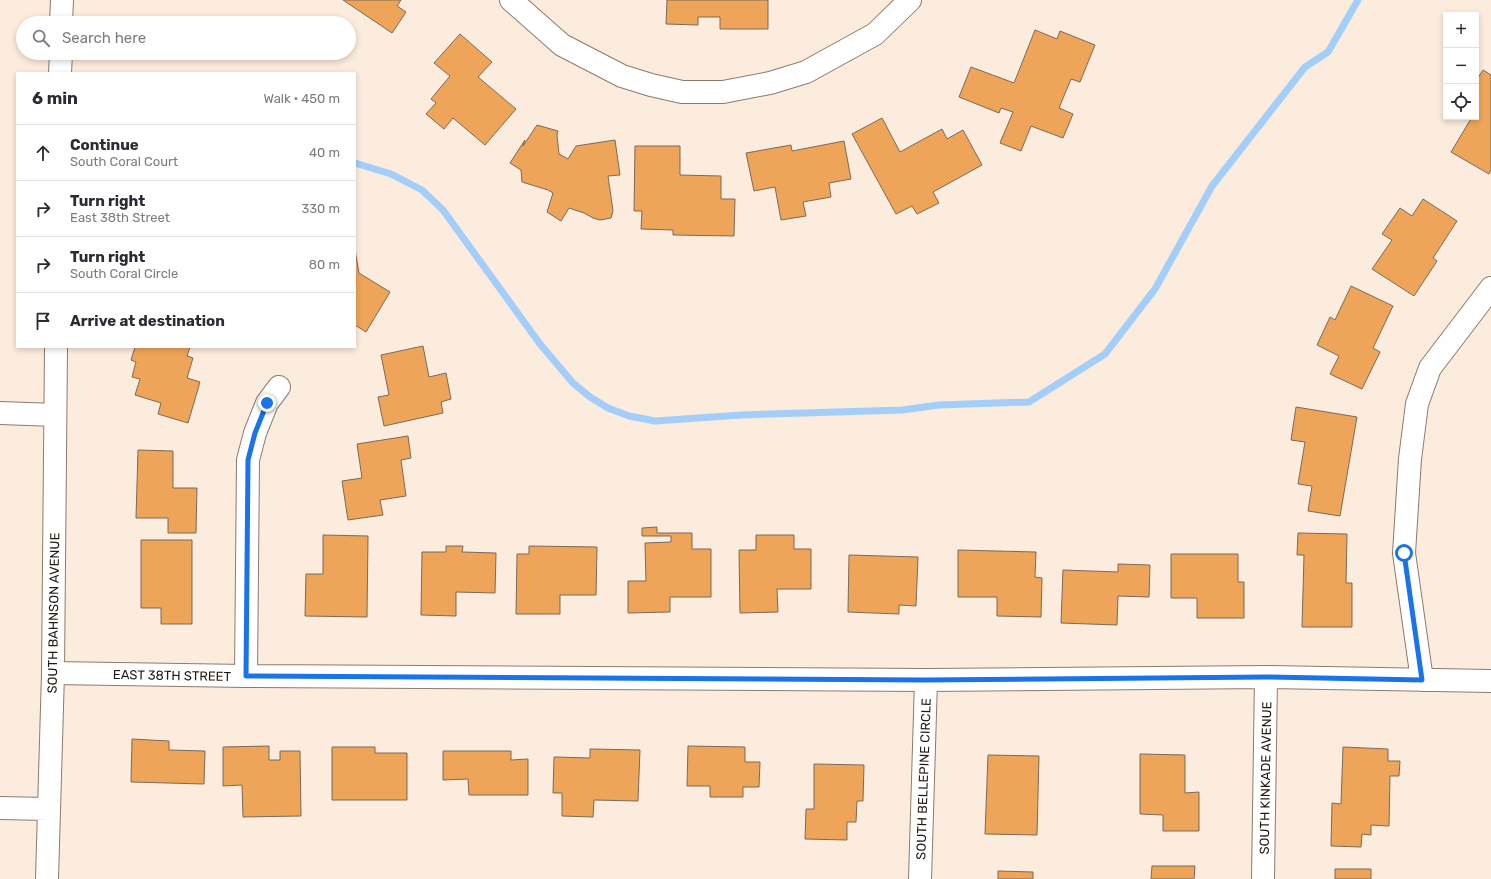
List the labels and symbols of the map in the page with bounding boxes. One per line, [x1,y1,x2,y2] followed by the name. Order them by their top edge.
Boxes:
[258,394,276,412] route end
[45,532,62,694] street label: SOUTH BAHNSON AVENUE
[1395,544,1413,562] route start
[113,667,232,684] street label: EAST 38TH STREET
[913,698,934,860] street label: SOUTH BELLEPINE CIRCLE
[1257,701,1274,855] street label: SOUTH KINKADE AVENUE

